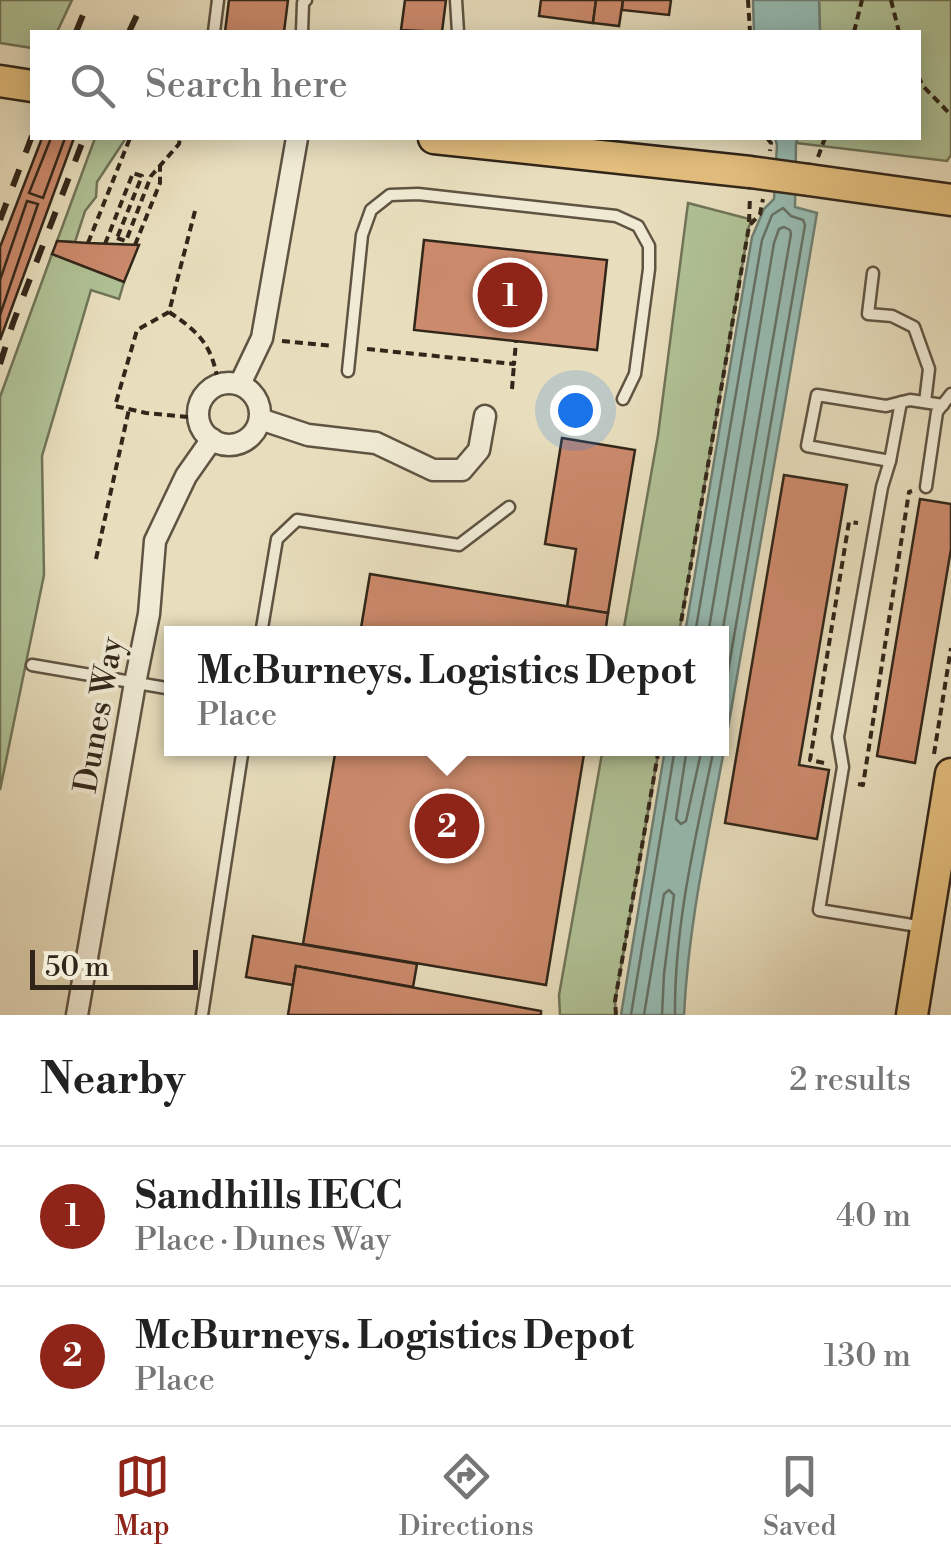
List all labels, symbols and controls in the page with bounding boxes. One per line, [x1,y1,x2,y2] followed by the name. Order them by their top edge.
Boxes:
[30,30,921,140] search box
[65,58,120,113] icon: search
[145,62,348,109] text: Search here
[478,258,542,332] pin: 1
[550,385,601,436] your location
[164,626,729,756] popup
[66,634,132,796] street label: Dunes Way
[197,648,696,695] text: McBurneys. Logistics Depot
[197,695,277,735] text: Place
[414,788,480,864] pin: 2
[30,945,198,990] scale bar
[45,950,109,985] text: 50 m
[40,1054,185,1107] text: Nearby
[789,1060,911,1100] text: 2 results
[135,1173,402,1220] text: Sandhills IECC
[65,1196,80,1236] text: 1
[836,1196,911,1236] text: 40 m
[135,1220,391,1260] text: Place · Dunes Way
[135,1313,634,1360] text: McBurneys. Logistics Depot
[62,1336,83,1376] text: 2
[824,1336,911,1376] text: 130 m
[135,1360,215,1400] text: Place
[115,1449,170,1544] tab: Map
[399,1449,534,1544] tab: Directions
[763,1449,836,1544] tab: Saved

